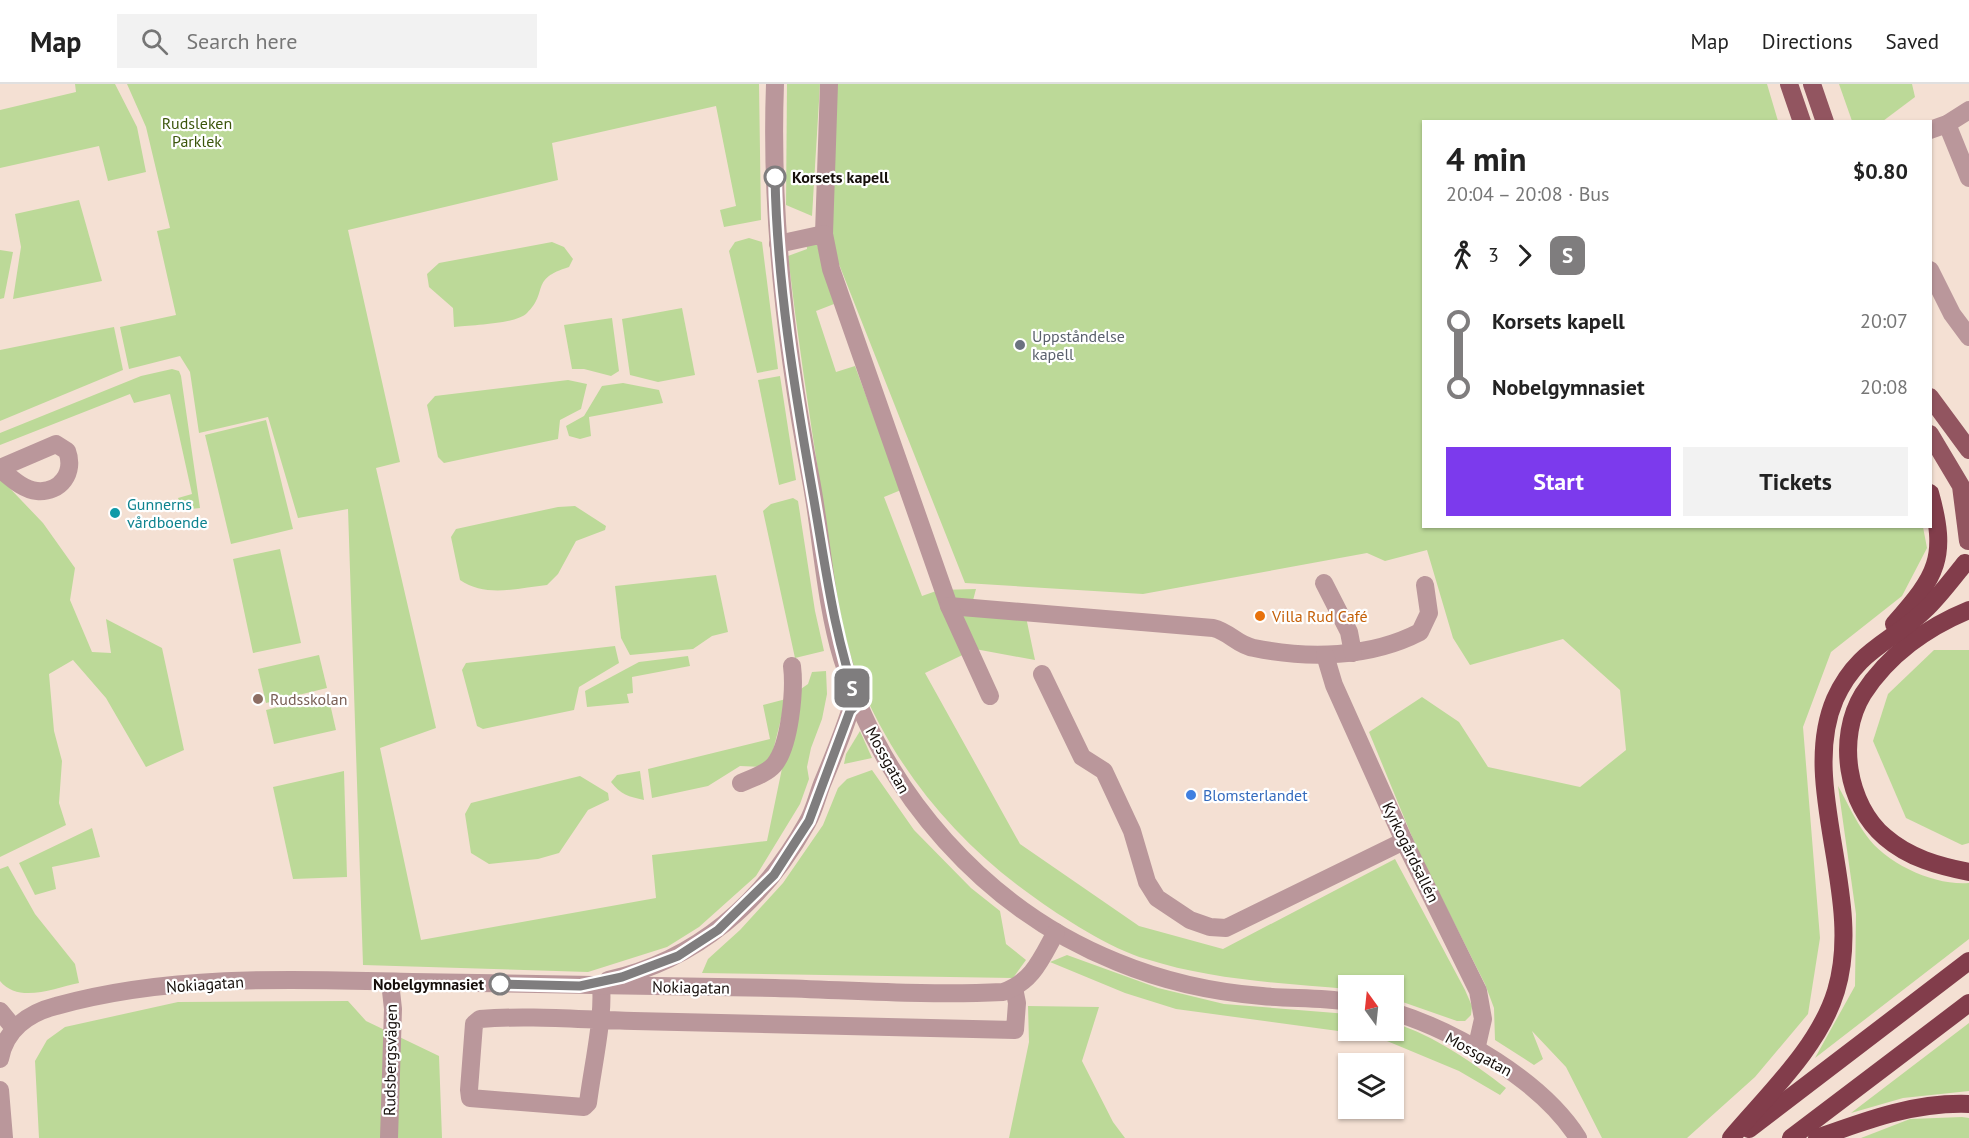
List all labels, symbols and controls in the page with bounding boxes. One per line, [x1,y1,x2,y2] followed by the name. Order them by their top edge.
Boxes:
[117,14,537,68] search box
[30,23,81,60] text: Map
[138,25,171,58] icon: search
[186,27,297,55] text: Search here
[1690,28,1729,55] text: Map
[1762,28,1853,55] text: Directions
[1886,28,1939,55] text: Saved
[162,113,232,151] park label: Rudsleken Parklek
[1446,137,1527,180] text: 4 min
[1853,157,1908,185] text: $0.80
[764,166,786,188] marker: Korsets kapell
[792,167,889,187] place label: Korsets kapell
[1446,181,1610,207] text: 20:04 – 20:08 · Bus
[1446,239,1479,272] icon: walk
[1508,239,1541,272] icon: forward
[1488,242,1499,268] text: 3
[1562,242,1573,269] text: S
[1492,307,1625,335] text: Korsets kapell
[1860,308,1908,334] text: 20:07
[1032,326,1125,364] place label: Uppståndelse kapell
[1013,338,1027,352] marker: Uppståndelse kapell
[1492,373,1645,401] text: Nobelgymnasiet
[1860,374,1908,400] text: 20:08
[1446,447,1671,516] button: Start
[1683,447,1908,516] button: Tickets
[127,494,208,532] place label: Gunnerns vårdboende
[108,506,122,520] marker: Gunnerns vårdboende
[1271,606,1368,626] place label: Villa Rud Café
[1253,609,1267,623] marker: Villa Rud Café
[832,668,872,708] line badge: S
[846,675,858,702] text: S
[270,689,347,709] place label: Rudsskolan
[251,692,265,706] marker: Rudsskolan
[861,723,915,797] street label: Mossgatan
[1203,785,1308,805] place label: Blomsterlandet
[1184,788,1198,802] marker: Blomsterlandet
[1378,798,1444,906] street label: Kyrkogårdsallén
[165,971,245,997] street label: Nokiagatan
[489,973,511,995] marker: Nobelgymnasiet
[373,974,484,994] place label: Nobelgymnasiet
[1338,975,1404,1041] north arrow
[1338,975,1404,1119] map controls
[652,976,730,998] street label: Nokiagatan
[379,1004,401,1116] street label: Rudsbergsvägen
[1442,1027,1516,1081] street label: Mossgatan
[1338,1053,1404,1119] button: layers

